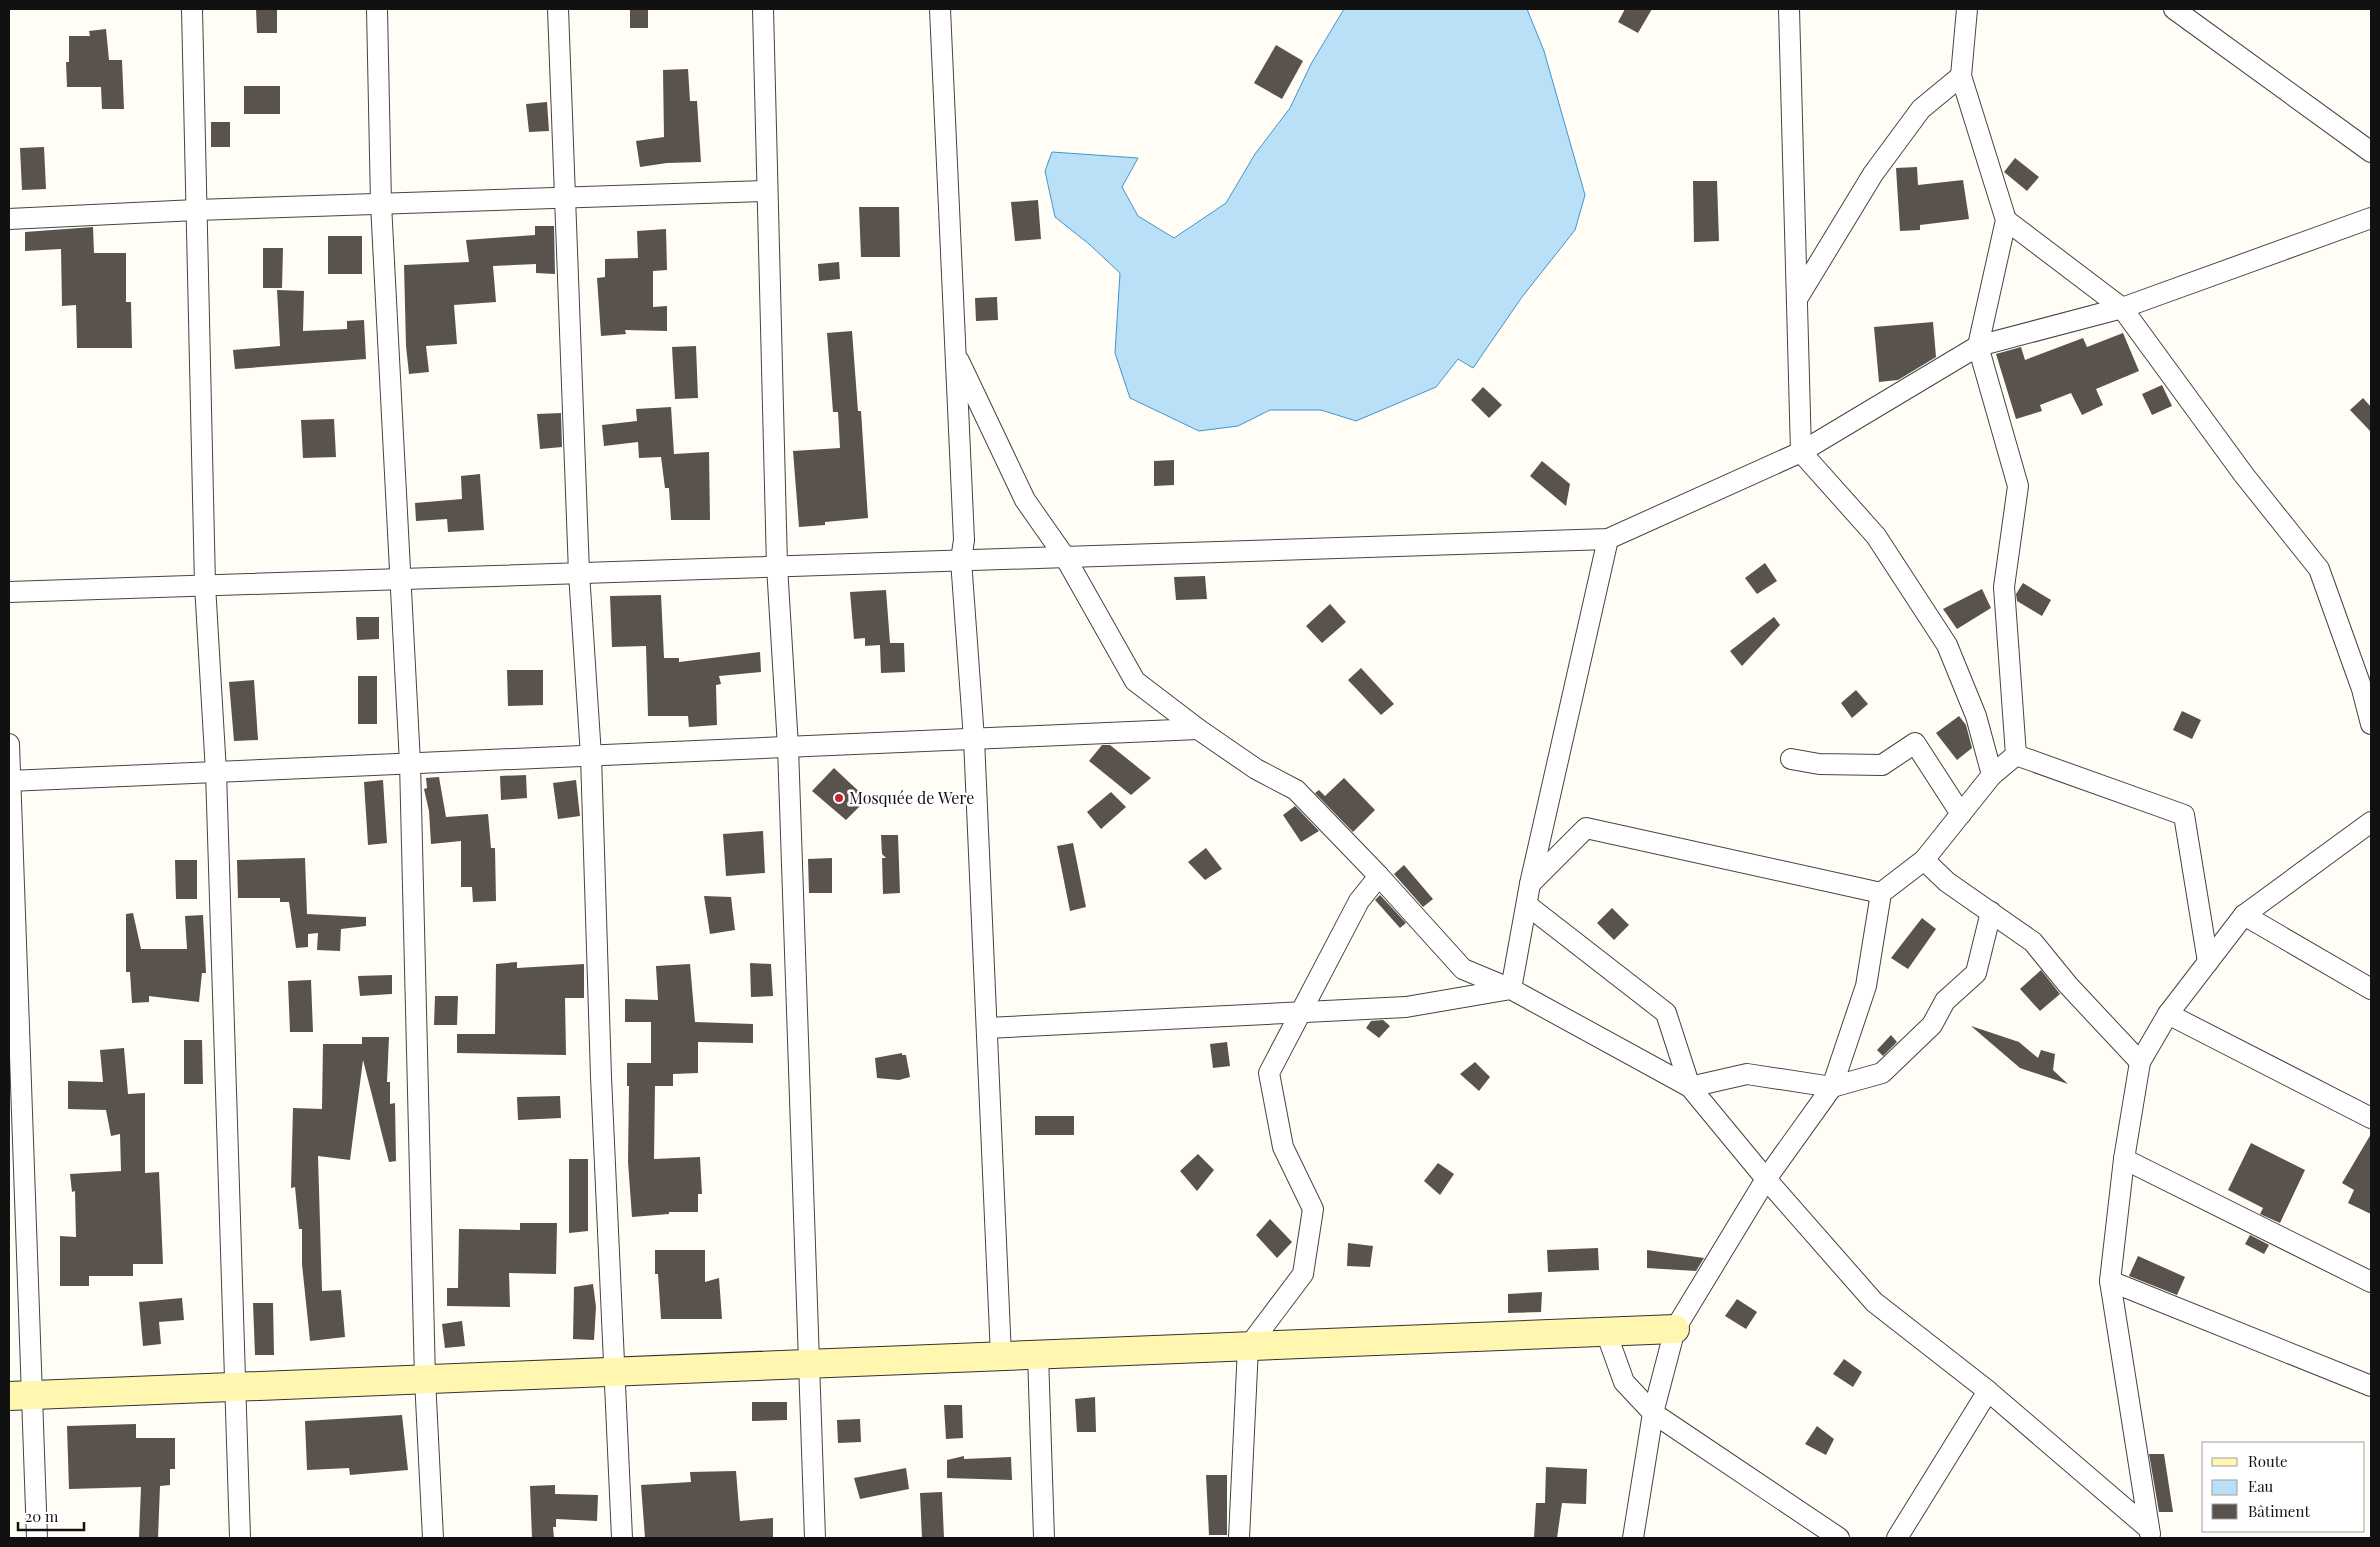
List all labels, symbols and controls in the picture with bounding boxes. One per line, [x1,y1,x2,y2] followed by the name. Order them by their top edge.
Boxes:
[849,787,974,808] place label: Mosquée de Were
[833,792,845,804] marker: Mosquée de Were
[2202,1442,2365,1532] legend
[2248,1451,2288,1471] text: Route
[2248,1476,2274,1496] text: Eau
[18,1500,84,1532] scale bar
[2248,1501,2310,1521] text: Bâtiment
[25,1506,59,1526] text: 20 m

